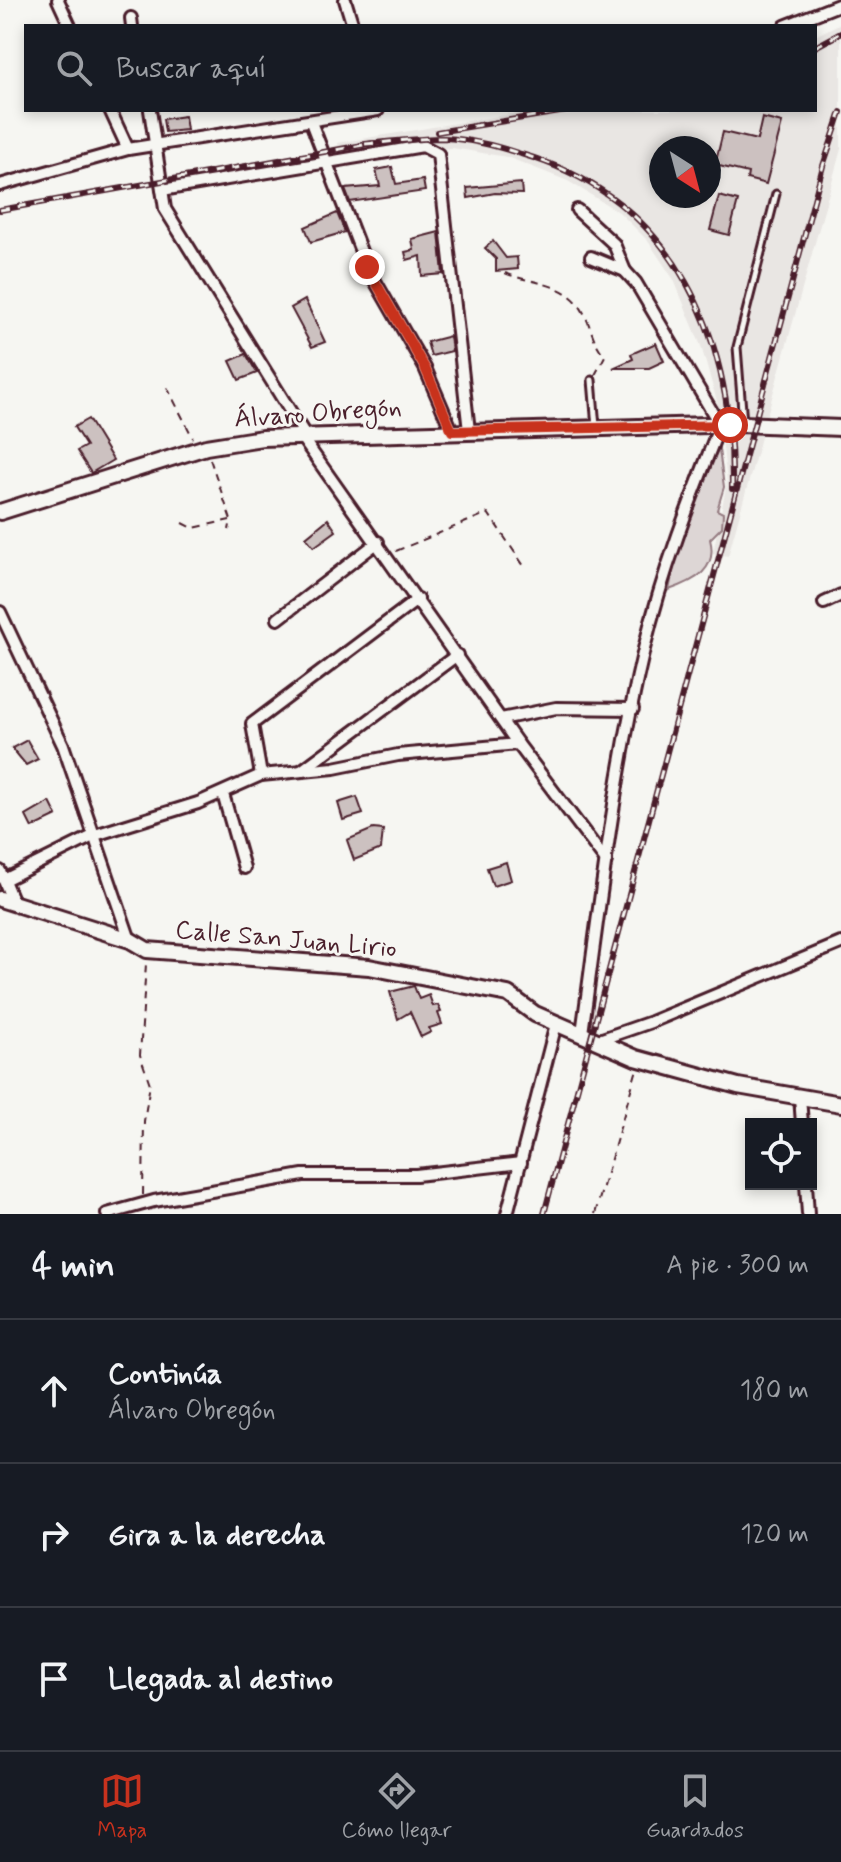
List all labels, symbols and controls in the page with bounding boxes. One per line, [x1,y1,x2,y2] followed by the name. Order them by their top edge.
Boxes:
[24,24,817,112] search box
[52,46,96,90] icon: search
[116,49,267,88] text: Buscar aquí
[649,136,721,208] north arrow
[349,249,385,285] route end
[233,390,403,439] street label: Álvaro Obregón
[712,407,748,443] route start
[174,913,398,967] street label: Calle San Juan Lirio
[745,1118,817,1190] map controls
[745,1118,817,1190] button: locate
[32,1244,115,1289] text: 4 min
[666,1249,809,1283] text: A pie · 300 m
[108,1355,222,1394] text: Continúa
[32,1369,76,1413] icon: ahead
[740,1374,809,1408] text: 180 m
[108,1394,276,1428] text: Álvaro Obregón
[32,1513,76,1557] icon: right
[108,1516,326,1555] text: Gira a la derecha
[740,1518,809,1552] text: 120 m
[32,1657,76,1701] icon: arrive
[108,1660,333,1699] text: Llegada al destino
[97,1769,147,1845] tab: Mapa
[342,1769,452,1845] tab: Cómo llegar
[646,1769,744,1845] tab: Guardados

